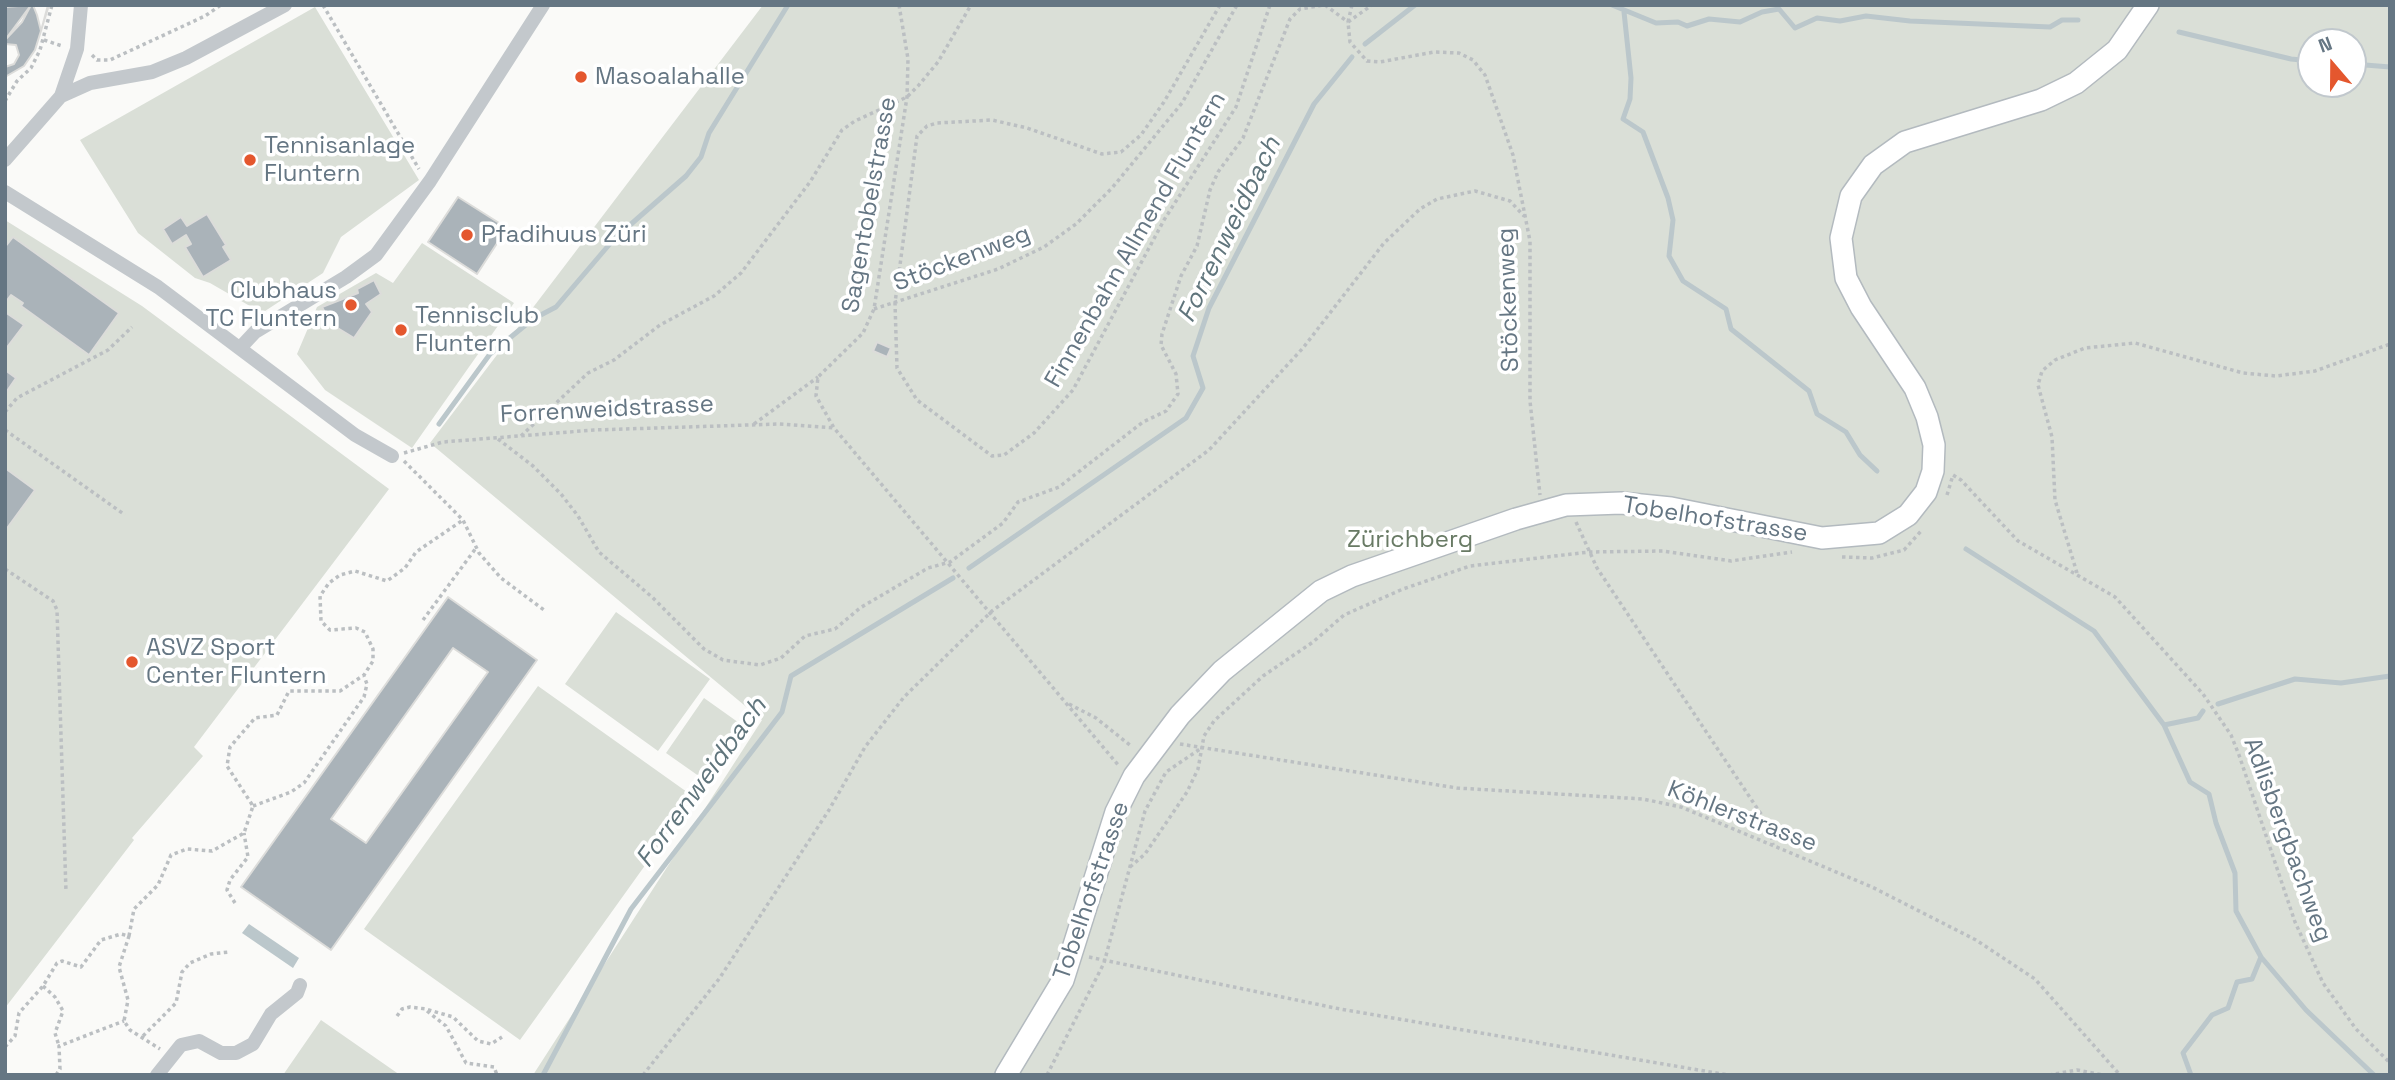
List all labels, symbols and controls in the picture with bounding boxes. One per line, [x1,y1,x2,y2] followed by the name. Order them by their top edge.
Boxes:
[2297,28,2367,98] north arrow
[2315,31,2336,59] text: N
[595,63,745,91] place label: Masoalahalle
[573,69,589,85] marker: Masoalahalle
[1039,87,1233,393] street label: Finnenbahn Allmend Fluntern
[837,95,903,315] street label: Sagentobelstrasse
[264,132,415,188] place label: Tennisanlage Fluntern
[1172,132,1288,328] water label: Forrenweidbach
[242,152,258,168] marker: Tennisanlage Fluntern
[890,220,1034,298] street label: Stöckenweg
[481,221,647,249] place label: Pfadihuus Züri
[459,227,475,243] marker: Pfadihuus Züri
[1492,227,1526,373] street label: Stöckenweg
[206,277,337,333] place label: Clubhaus TC Fluntern
[343,297,359,313] marker: Clubhaus TC Fluntern
[415,302,539,358] place label: Tennisclub Fluntern
[393,322,409,338] marker: Tennisclub Fluntern
[499,390,715,430] street label: Forrenweidstrasse
[1620,491,1810,549] street label: Tobelhofstrasse
[1347,526,1473,554] park label: Zürichberg
[146,634,327,690] place label: ASVZ Sport Center Fluntern
[124,654,140,670] marker: ASVZ Sport Center Fluntern
[630,692,774,874] water label: Forrenweidbach
[2237,734,2337,946] street label: Adlisbergbachweg
[1663,775,1821,859] street label: Köhlerstrasse
[1048,798,1136,984] street label: Tobelhofstrasse

